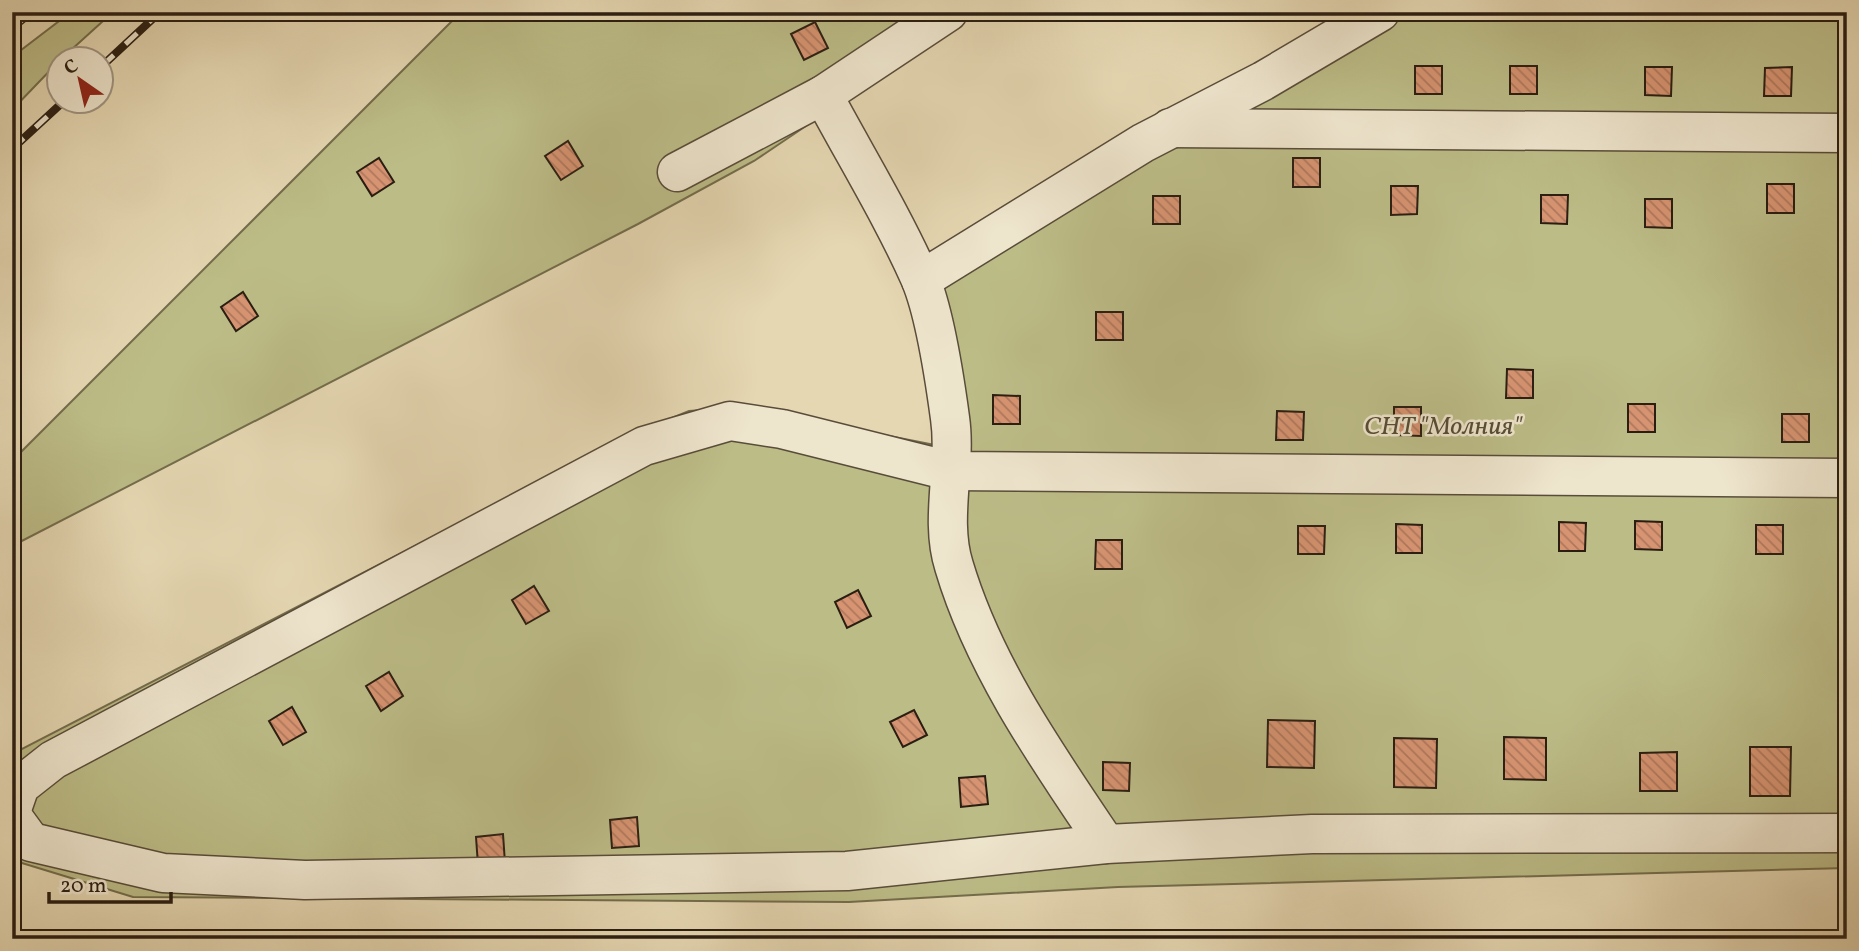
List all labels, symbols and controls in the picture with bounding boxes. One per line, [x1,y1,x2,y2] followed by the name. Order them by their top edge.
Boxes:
[46,46,116,116] north arrow
[59,53,84,82] text: С
[1364,409,1523,445] park label: СНТ "Молния"
[49,860,172,904] scale bar
[60,872,106,901] text: 20 m

